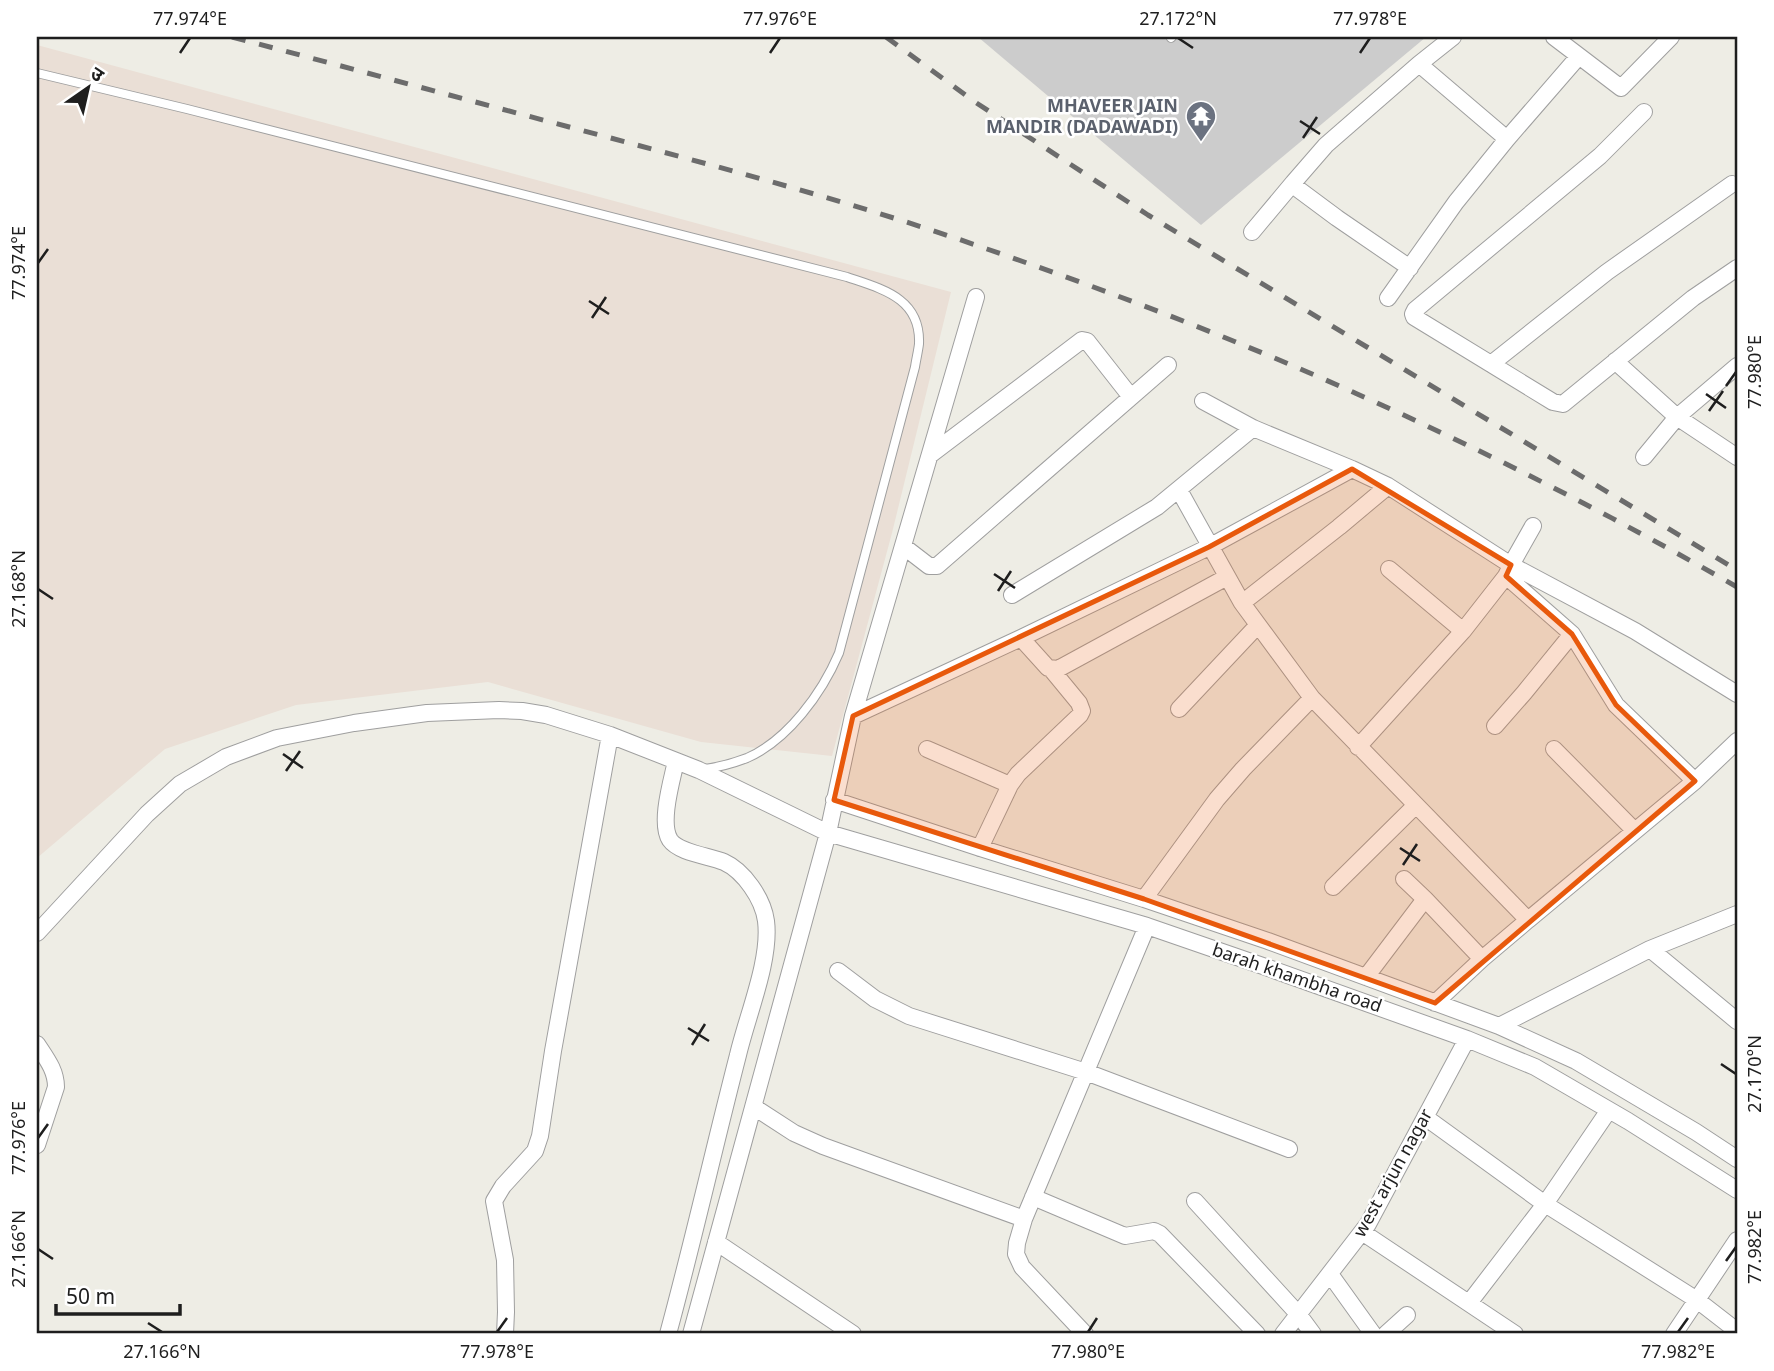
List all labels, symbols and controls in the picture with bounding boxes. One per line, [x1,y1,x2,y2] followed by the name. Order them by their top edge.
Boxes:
[153,6,227,30] text: 77.974°E
[743,6,817,30] text: 77.976°E
[1139,6,1217,30] text: 27.172°N
[1333,6,1407,30] text: 77.978°E
[52,52,122,122] north arrow
[86,60,110,88] text: उ
[986,93,1178,138] place label: MHAVEER JAIN MANDIR (DADAWADI)
[1184,99,1218,143] temple icon: MHAVEER JAIN MANDIR (DADAWADI)
[6,226,30,300] text: 77.974°E
[1742,335,1766,409] text: 77.980°E
[6,550,30,628] text: 27.168°N
[1209,937,1385,1017] street label: barah khambha road
[1742,1035,1766,1113] text: 27.170°N
[6,1101,30,1175] text: 77.976°E
[1347,1104,1438,1241] street label: west arjun nagar
[6,1210,30,1288] text: 27.166°N
[1742,1210,1766,1284] text: 77.982°E
[56,1273,180,1317] scale bar
[66,1282,115,1310] text: 50 m
[123,1339,201,1363] text: 27.166°N
[460,1339,534,1363] text: 77.978°E
[1051,1339,1125,1363] text: 77.980°E
[1641,1339,1715,1363] text: 77.982°E

